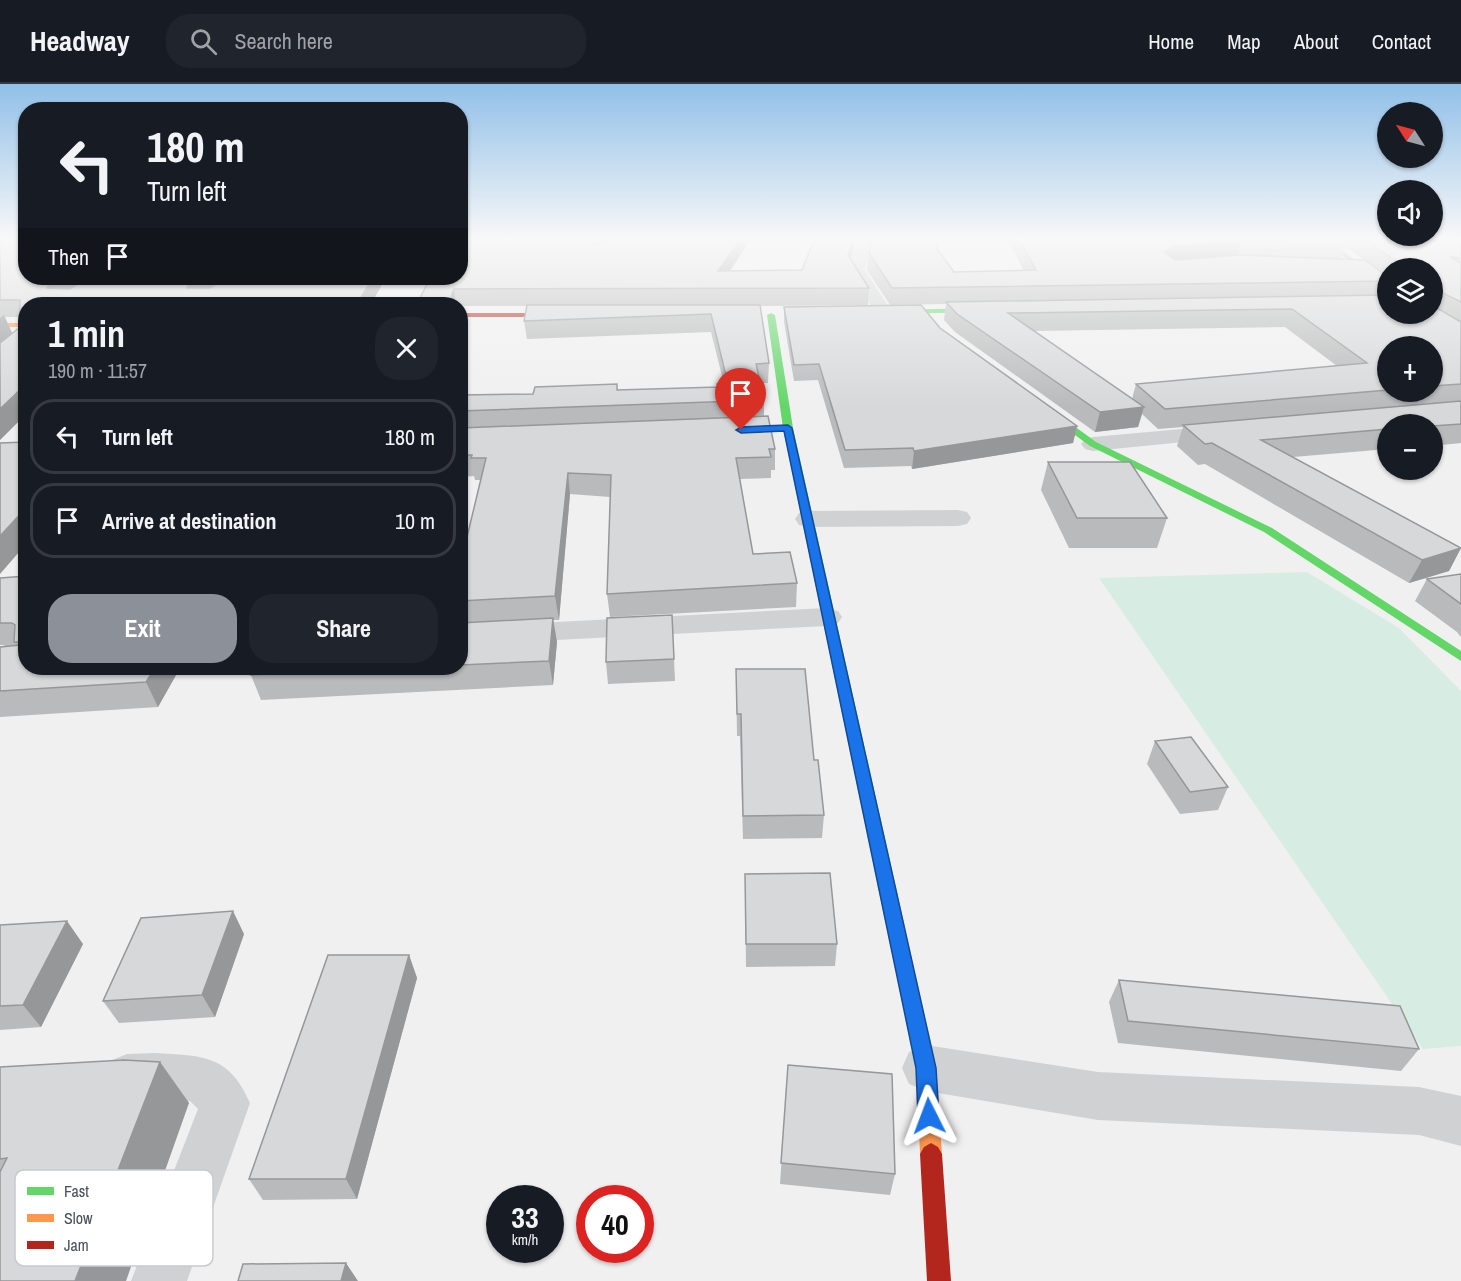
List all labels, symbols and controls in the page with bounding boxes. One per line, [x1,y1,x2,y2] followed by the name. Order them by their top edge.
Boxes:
[166,14,586,68] search box
[30,22,130,60] text: Headway
[187,25,220,58] icon: search
[235,26,333,56] text: Search here
[1148,27,1194,56] text: Home
[1227,27,1261,56] text: Map
[1294,27,1339,56] text: About
[1372,27,1431,56] text: Contact
[1377,102,1443,168] north arrow
[1377,102,1443,480] map controls
[147,119,245,175] text: 180 m
[48,126,126,204] icon: left
[147,173,226,209] text: Turn left
[1377,180,1443,246] button: sound
[101,240,134,273] icon: arrive
[48,242,89,272] text: Then
[1377,258,1443,324] button: layers
[48,310,125,358] text: 1 min
[375,317,438,380] button: close
[1377,336,1443,402] button: +
[48,357,147,384] text: 190 m · 11:57
[715,368,766,430] pin
[724,377,757,410] icon: arrive
[1377,414,1443,480] button: −
[51,420,84,453] icon: left
[102,422,173,452] text: Turn left
[385,422,435,452] text: 180 m
[51,504,84,537] icon: arrive
[102,506,276,536] text: Arrive at destination
[395,506,435,536] text: 10 m
[48,594,237,663] button: Exit
[249,594,438,663] button: Share
[897,1084,961,1148] position arrow
[15,1170,213,1266] legend
[64,1180,89,1202] text: Fast
[576,1185,654,1263] speed limit sign: 40
[511,1197,539,1237] text: 33
[64,1207,93,1229] text: Slow
[512,1229,538,1250] text: km/h
[64,1234,89,1256] text: Jam

